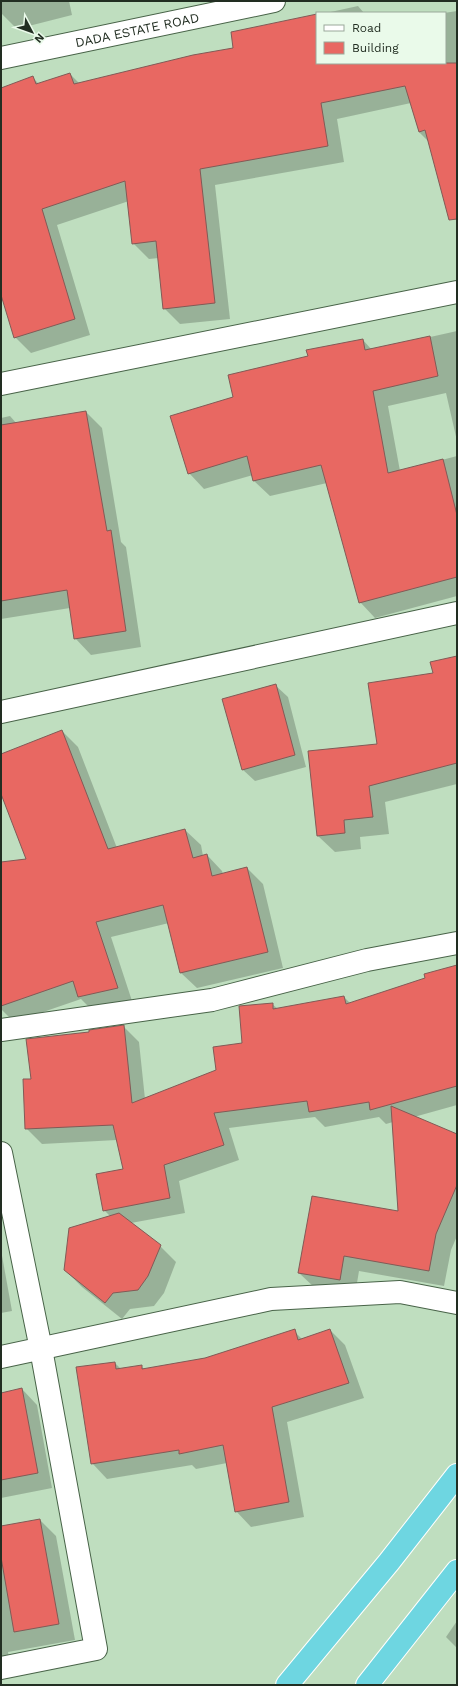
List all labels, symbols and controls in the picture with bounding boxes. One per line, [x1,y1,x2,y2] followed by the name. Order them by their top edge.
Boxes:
[74,9,200,50] street label: DADA ESTATE ROAD
[12,12,52,52] north arrow
[316,12,446,64] legend
[352,21,381,35] text: Road
[32,31,47,46] text: N
[352,41,399,55] text: Building

